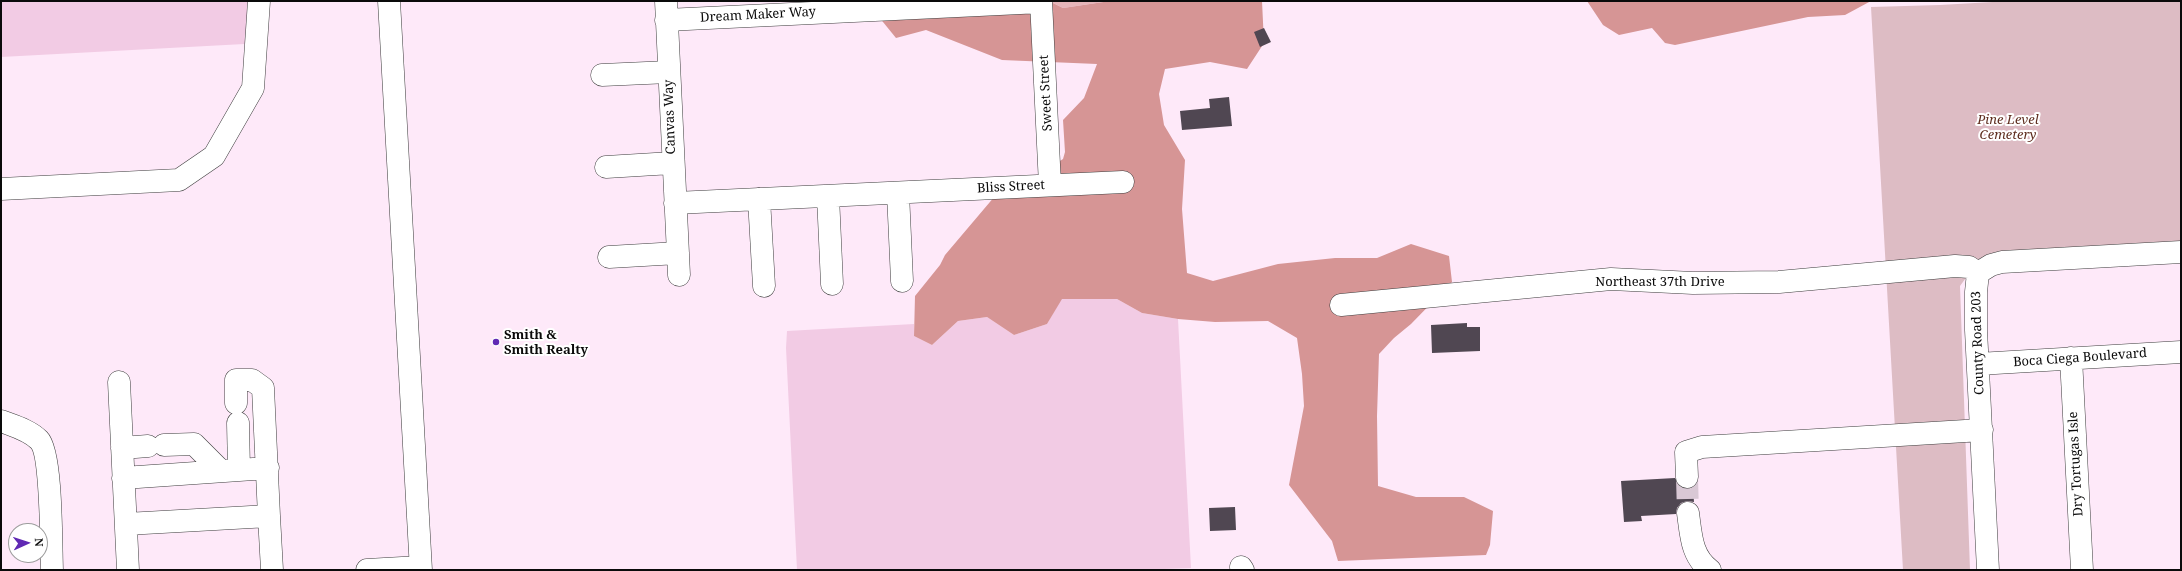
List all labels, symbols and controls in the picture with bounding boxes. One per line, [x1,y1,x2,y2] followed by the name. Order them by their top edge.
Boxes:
[700,4,816,26] street label: Dream Maker Way
[1036,55,1056,131] street label: Sweet Street
[661,79,679,155] street label: Canvas Way
[1977,112,2039,143] park label: Pine Level Cemetery
[977,177,1045,197] street label: Bliss Street
[1595,274,1725,290] street label: Northeast 37th Drive
[1968,291,1988,395] street label: County Road 203
[504,327,588,358] place label: Smith & Smith Realty
[491,337,501,347] marker: Smith & Smith Realty
[2013,346,2147,370] street label: Boca Ciega Boulevard
[2065,411,2087,517] street label: Dry Tortugas Isle
[8,523,48,563] north arrow
[32,538,47,547] text: N

